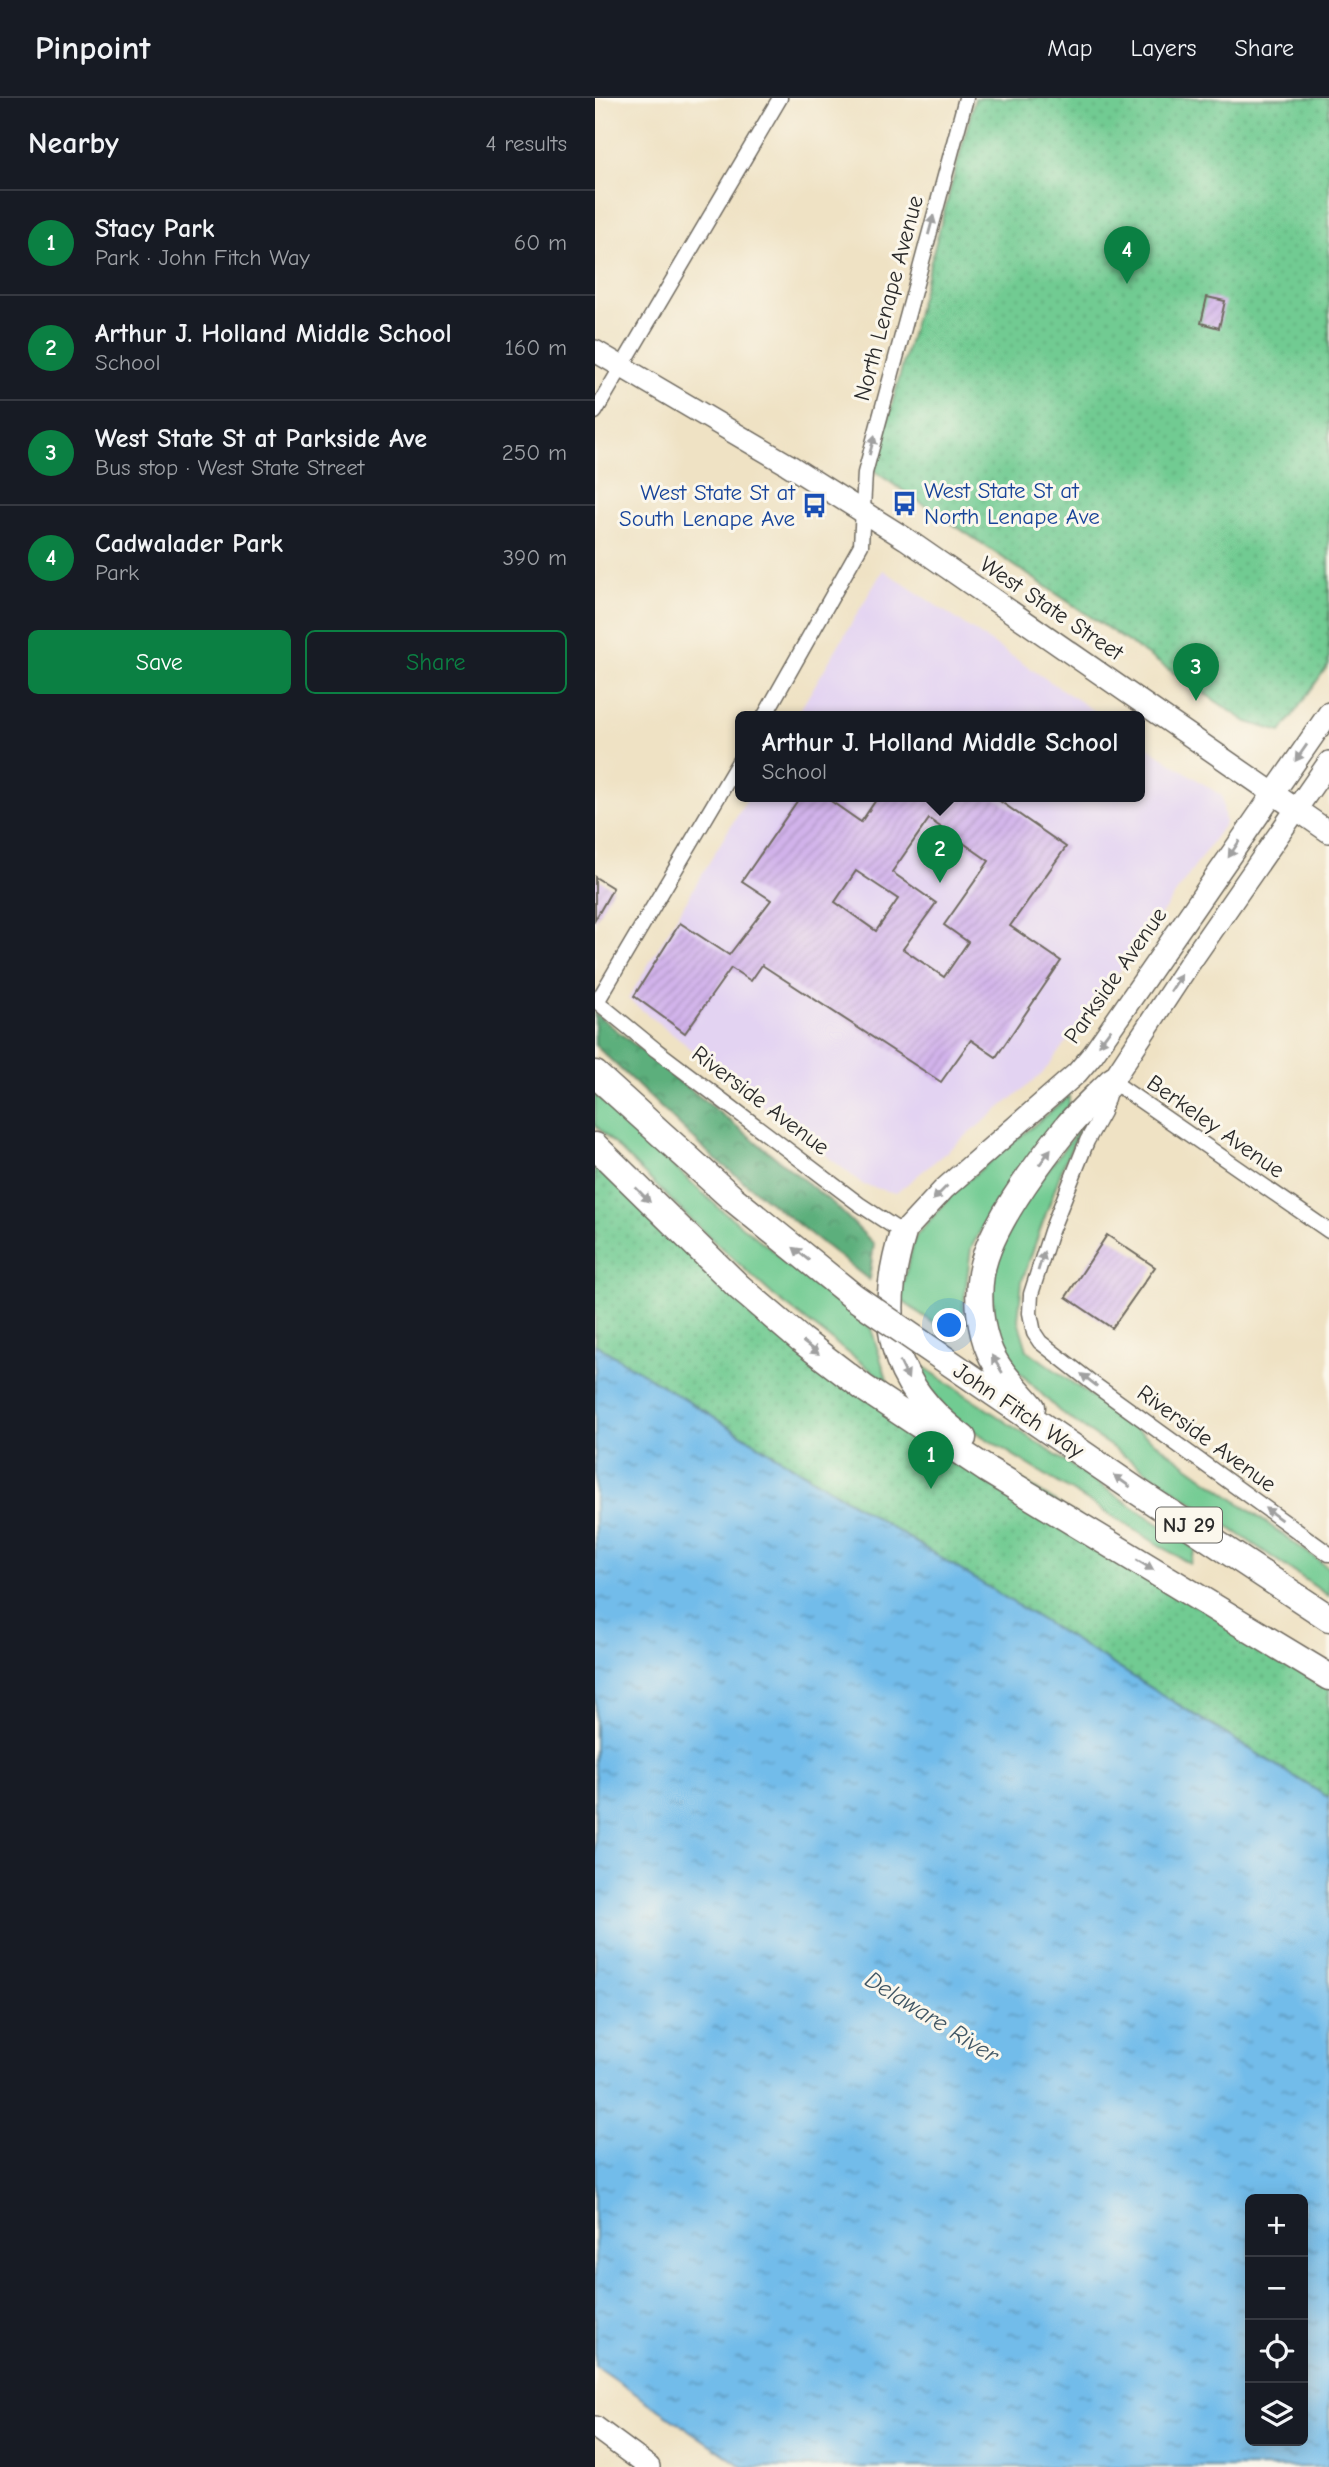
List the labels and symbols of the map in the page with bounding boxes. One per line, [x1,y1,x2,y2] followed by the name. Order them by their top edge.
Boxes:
[848,192,929,404] street label: North Lenape Avenue
[926,214,937,236] one-way arrow
[1104,226,1150,284] pin: 4
[867,434,878,456] one-way arrow
[924,477,1100,530] place label: West State St at North Lenape Ave
[619,479,796,532] place label: West State St at South Lenape Ave
[890,489,918,517] bus stop icon: West State St at North Lenape Ave
[801,491,829,519] bus stop icon: West State St at South Lenape Ave
[975,551,1130,667] street label: West State Street
[1173,643,1219,701] pin: 3
[1294,744,1308,762] one-way arrow
[917,825,963,883] pin: 2
[1228,840,1241,859] one-way arrow
[1058,902,1172,1049] street label: Parkside Avenue
[1169,974,1183,992] one-way arrow
[1098,1028,1112,1046] one-way arrow
[687,1040,835,1161] street label: Riverside Avenue
[1142,1069,1290,1184] street label: Berkeley Avenue
[1038,1148,1052,1166] one-way arrow
[933,1184,949,1201] one-way arrow
[635,1186,652,1203] one-way arrow
[792,1246,810,1261] one-way arrow
[1037,1251,1047,1272] one-way arrow
[932,1308,966,1342] your location
[802,1340,820,1355] one-way arrow
[991,1354,1004,1373] one-way arrow
[948,1357,1090,1464] street label: John Fitch Way
[899,1360,910,1380] one-way arrow
[1081,1373,1099,1388] one-way arrow
[1132,1379,1281,1498] street label: Riverside Avenue
[908,1431,954,1489] pin: 1
[1113,1475,1132,1488] one-way arrow
[1264,1507,1283,1521] one-way arrow
[1156,1508,1222,1542] road number: NJ 29
[1136,1559,1155,1572] one-way arrow
[860,1965,1005,2070] water label: Delaware River

